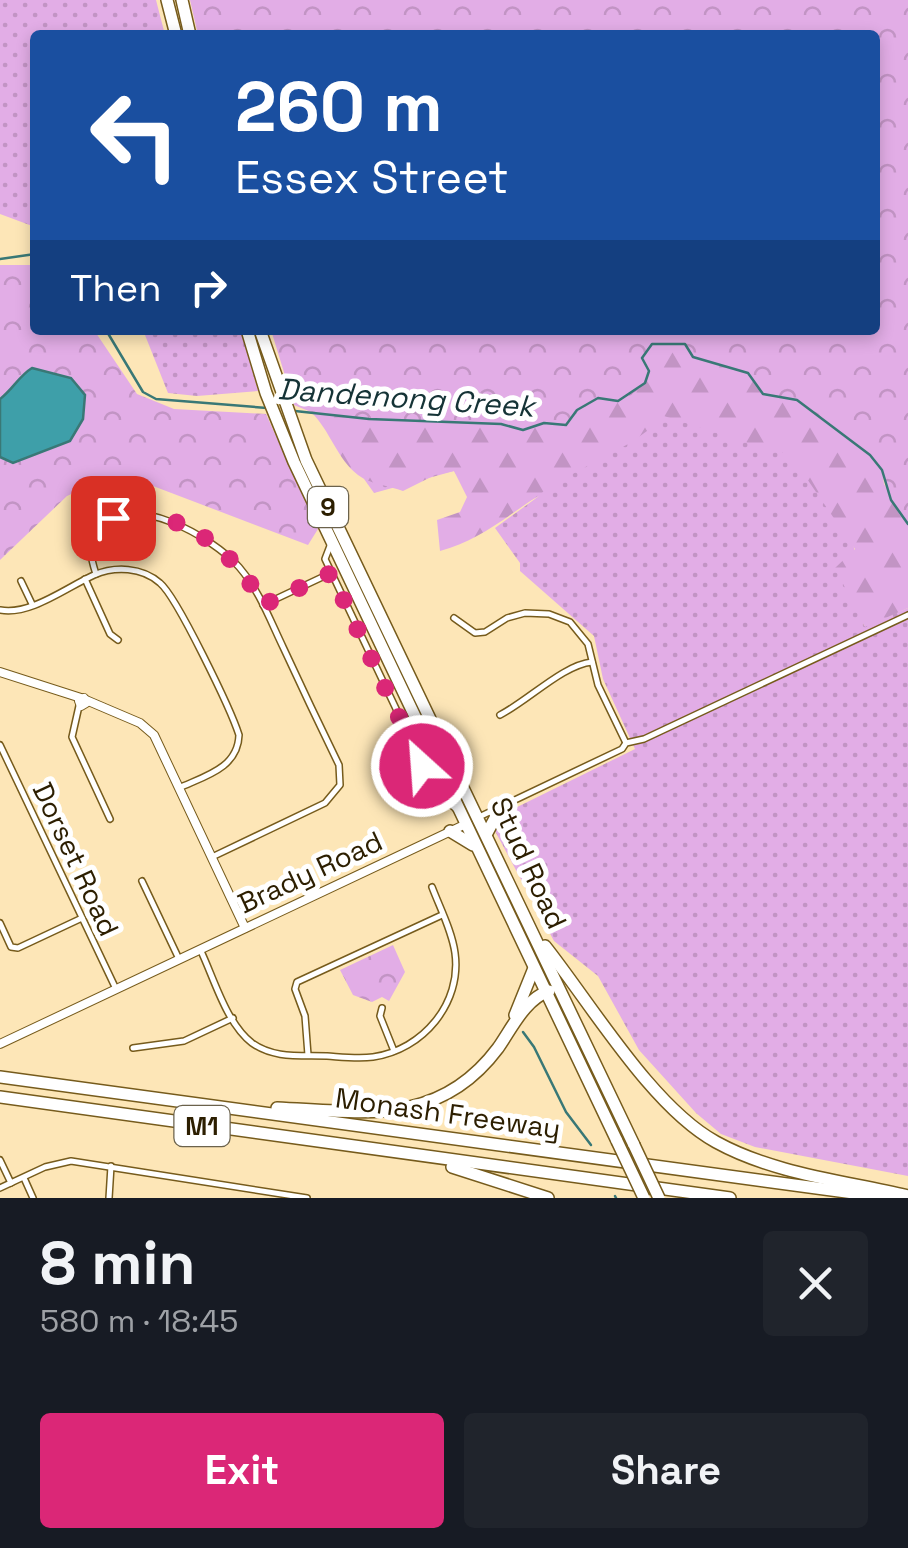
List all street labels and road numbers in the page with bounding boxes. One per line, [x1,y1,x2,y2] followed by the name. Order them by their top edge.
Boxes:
[308,487,348,527] road number: 9
[25,776,127,942] street label: Dorset Road
[483,791,575,935] street label: Stud Road
[232,823,388,921] street label: Brady Road
[333,1079,563,1147] street label: Monash Freeway
[174,1106,230,1146] road number: M1

